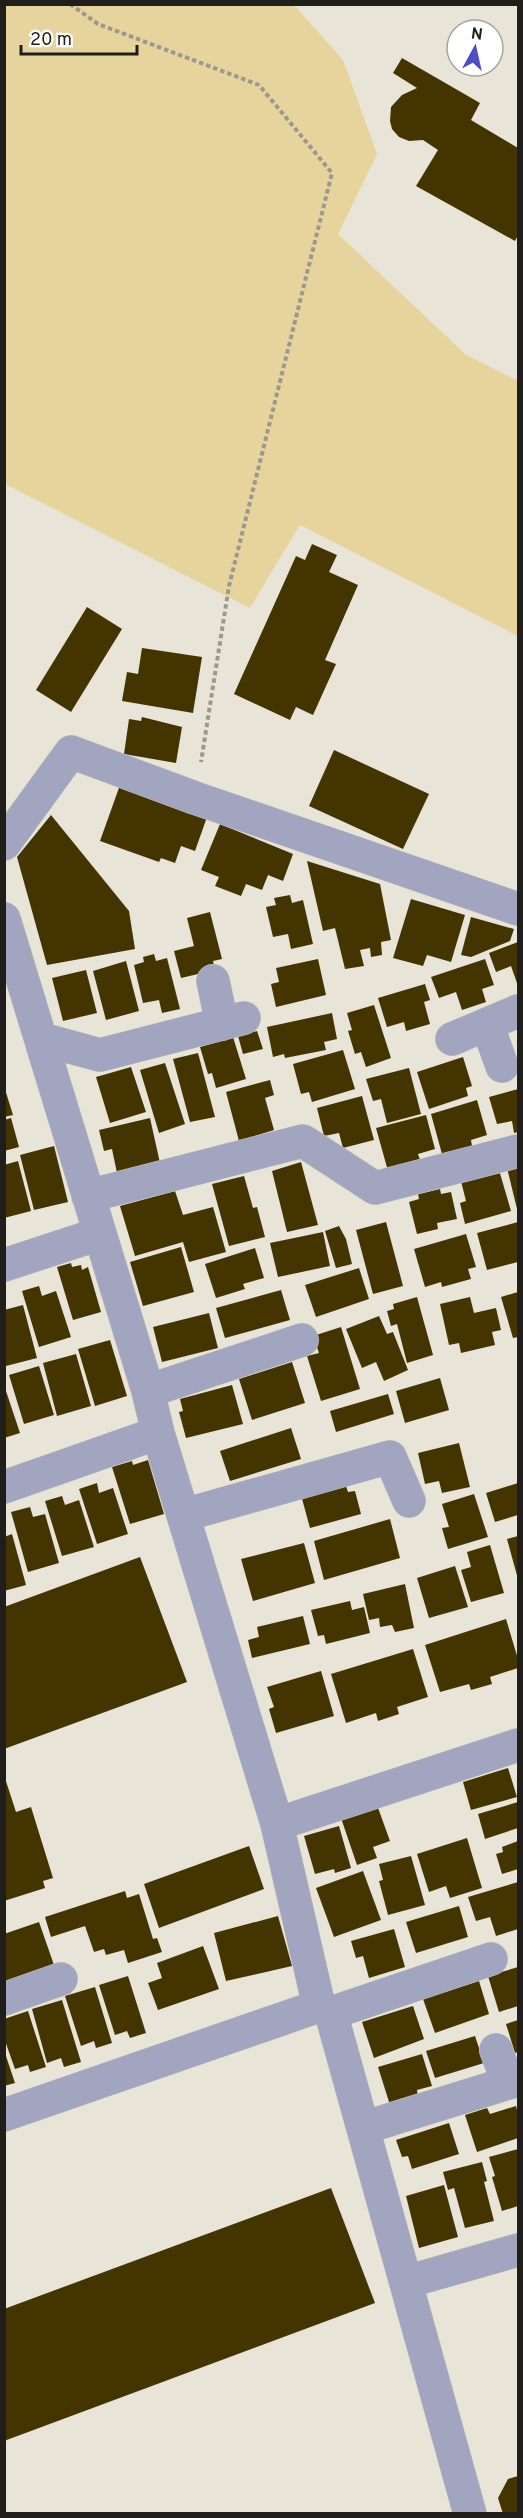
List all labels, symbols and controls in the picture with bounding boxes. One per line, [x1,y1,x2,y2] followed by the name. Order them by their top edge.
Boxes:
[21,18,136,56] scale bar
[445,18,505,78] north arrow
[470,24,484,46] text: N
[30,29,72,52] text: 20 m

